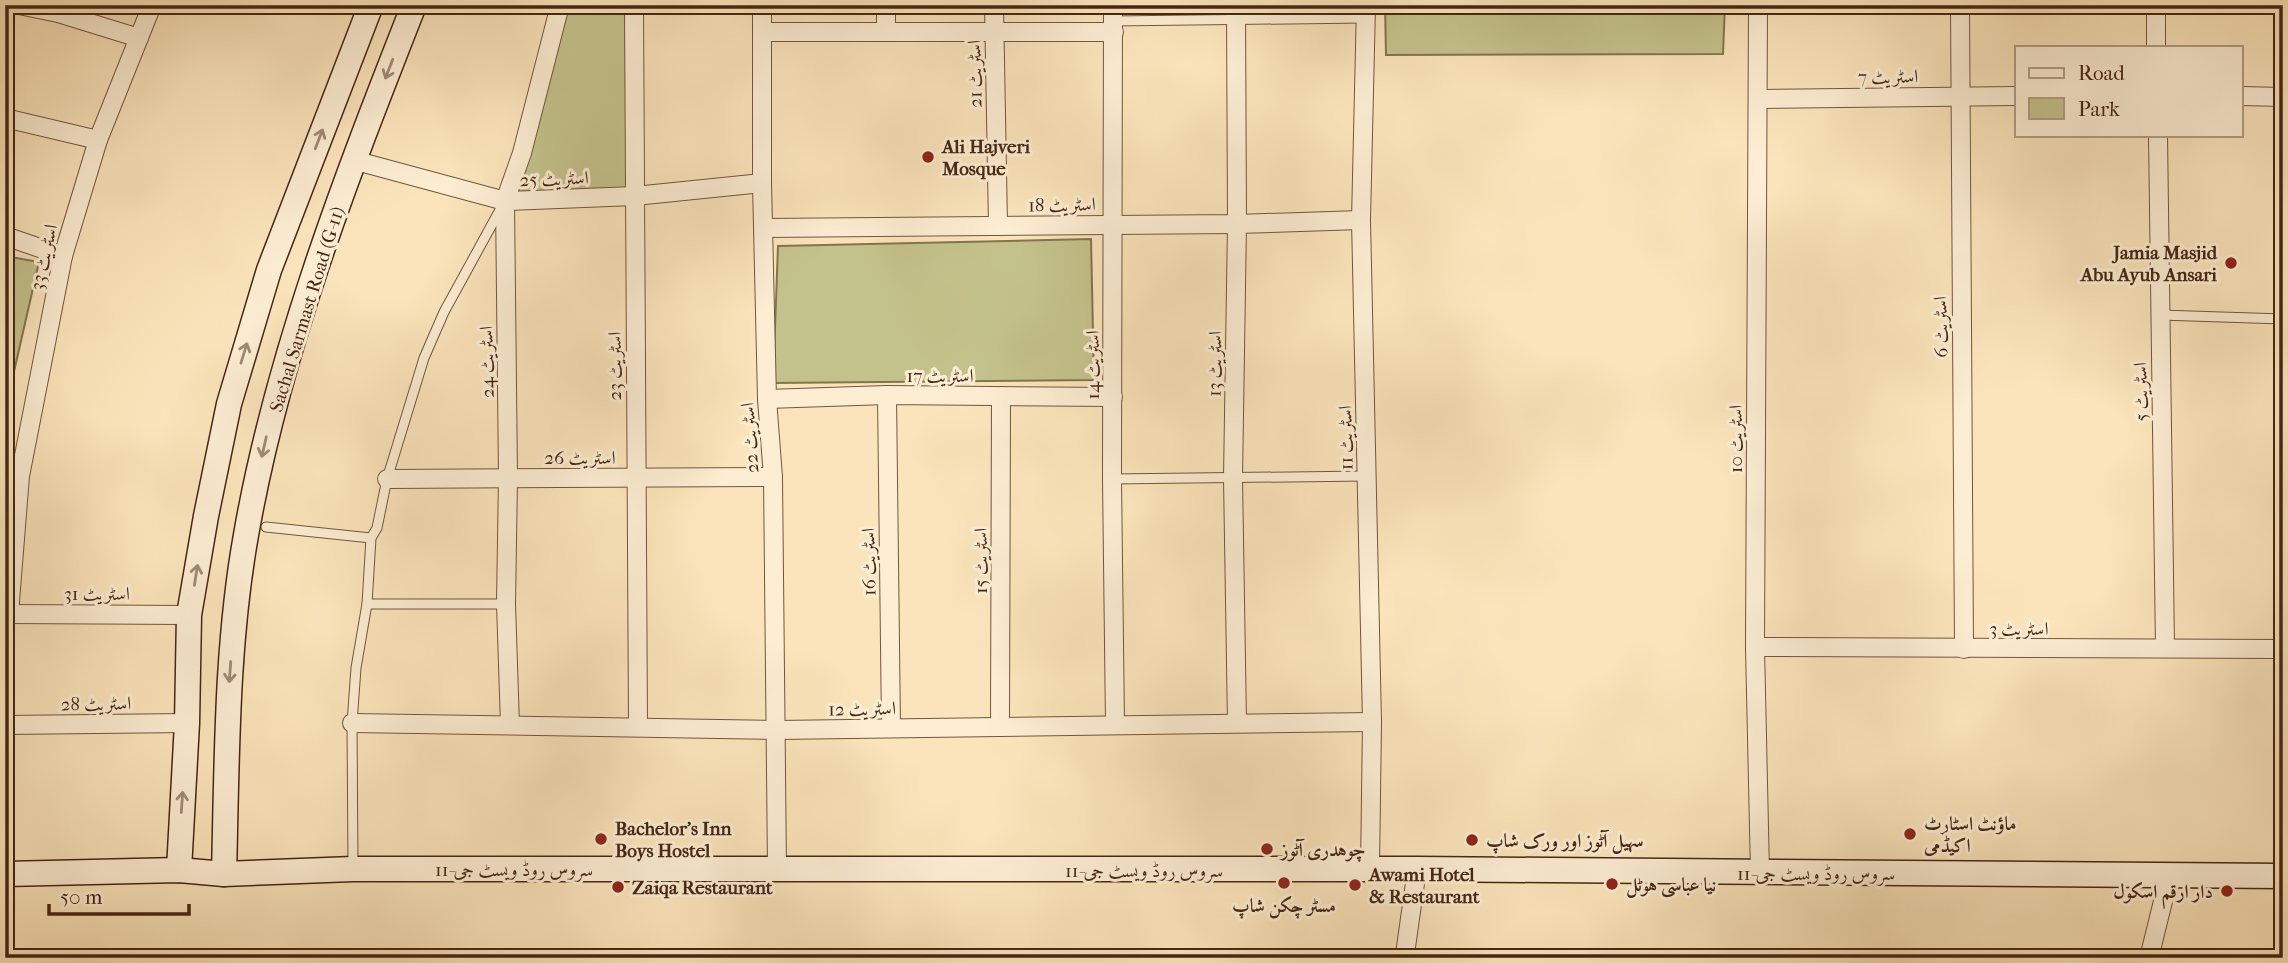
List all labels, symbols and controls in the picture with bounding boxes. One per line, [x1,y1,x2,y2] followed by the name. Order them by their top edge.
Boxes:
[963,40,987,108] street label: اسٹریٹ 21
[2015,46,2242,136] legend
[381,57,394,79] one-way arrow
[2078,61,2125,85] text: Road
[1858,65,1918,89] street label: اسٹریٹ 7
[2078,97,2120,121] text: Park
[314,128,327,150] one-way arrow
[941,136,1030,180] place label: Ali Hajveri Mosque
[920,149,936,165] marker: Ali Hajveri Mosque
[519,167,589,191] street label: اسٹریٹ 25
[1028,193,1096,217] street label: اسٹریٹ 18
[265,204,349,415] street label: Sachal Sarmast Road (G-11)
[26,222,62,292] street label: اسٹریٹ 33
[2080,242,2218,286] place label: Jamia Masjid Abu Ayub Ansari
[2223,255,2239,271] marker: Jamia Masjid Abu Ayub Ansari
[1929,296,1953,358] street label: اسٹریٹ 6
[475,326,499,398] street label: اسٹریٹ 24
[1082,330,1104,400] street label: اسٹریٹ 14
[1203,331,1227,397] street label: اسٹریٹ 13
[604,332,626,400] street label: اسٹریٹ 23
[239,343,252,365] one-way arrow
[2129,362,2153,422] street label: اسٹریٹ 5
[906,365,974,387] street label: اسٹریٹ 17
[737,402,763,474] street label: اسٹریٹ 22
[1334,405,1358,471] street label: اسٹریٹ 11
[1725,405,1747,473] street label: اسٹریٹ 10
[257,435,270,458] one-way arrow
[544,447,616,469] street label: اسٹریٹ 26
[857,528,881,596] street label: اسٹریٹ 16
[970,528,992,594] street label: اسٹریٹ 15
[190,565,203,587] one-way arrow
[64,583,130,605] street label: اسٹریٹ 31
[1989,618,2049,640] street label: اسٹریٹ 3
[223,660,236,683] one-way arrow
[61,692,132,716] street label: اسٹریٹ 28
[828,697,896,721] street label: اسٹریٹ 12
[176,791,189,814] one-way arrow
[1923,813,2016,857] place label: ماؤنٹ اسٹارٹ اکیڈمی
[615,818,732,862] place label: Bachelor's Inn Boys Hostel
[1902,826,1918,842] marker: ماؤنٹ اسٹارٹ اکیڈمی
[1486,829,1644,854] place label: سہیل آٹوز اور ورک شاپ
[593,831,609,847] marker: Bachelor's Inn Boys Hostel
[1464,832,1480,848] marker: سہیل آٹوز اور ورک شاپ
[1279,838,1366,862] place label: چوہدری آٹوز
[1259,841,1275,857] marker: چوہدری آٹوز
[435,859,593,882] street label: سروس روڈ ویسٹ جی-11
[1065,860,1223,883] street label: سروس روڈ ویسٹ جی-11
[1737,863,1895,886] street label: سروس روڈ ویسٹ جی-11
[1368,864,1480,908] place label: Awami Hotel & Restaurant
[49,872,189,916] scale bar
[1626,874,1716,898] place label: نیا عباسی ہوٹل
[1276,875,1292,891] marker: مسٹر چکن شاپ
[1604,876,1620,892] marker: نیا عباسی ہوٹل
[632,877,773,899] place label: Zaiqa Restaurant
[1347,877,1363,893] marker: Awami Hotel & Restaurant
[610,879,626,895] marker: Zaiqa Restaurant
[2113,881,2213,909] place label: دار ارقم اسکول
[2219,883,2235,899] marker: دار ارقم اسکول
[60,885,103,909] text: 50 m
[1232,895,1336,919] place label: مسٹر چکن شاپ

